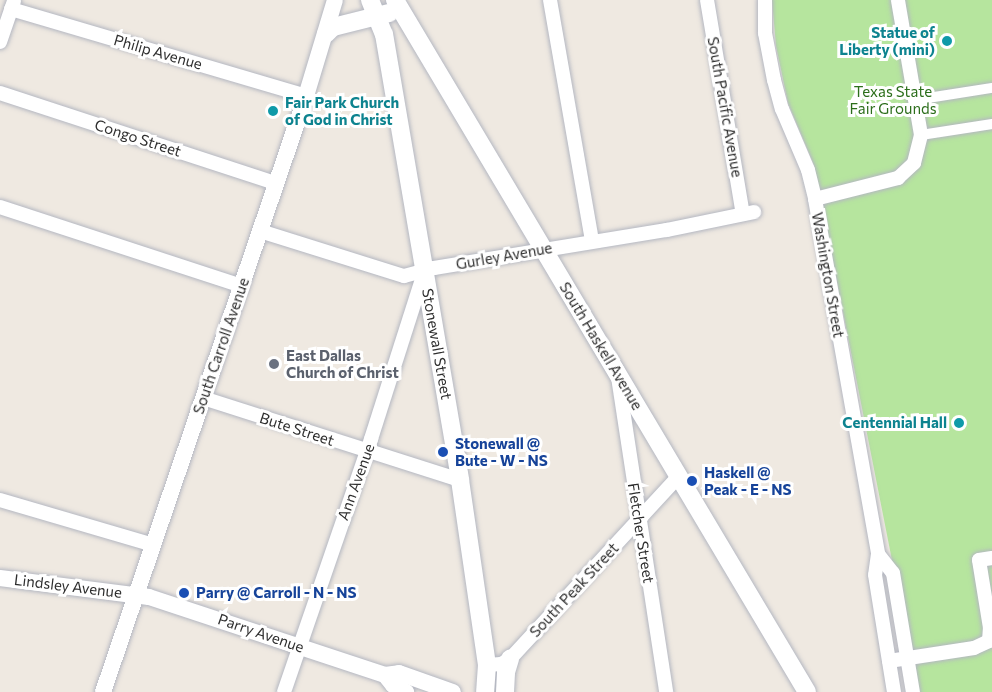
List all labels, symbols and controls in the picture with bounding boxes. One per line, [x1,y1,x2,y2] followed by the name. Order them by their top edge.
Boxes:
[839,23,935,58] place label: Statue of Liberty (mini)
[112,31,204,73] street label: Philip Avenue
[940,34,954,48] marker: Statue of Liberty (mini)
[704,35,746,179] street label: South Pacific Avenue
[849,82,937,117] park label: Texas State Fair Grounds
[285,93,399,128] place label: Fair Park Church of God in Christ
[266,104,280,118] marker: Fair Park Church of God in Christ
[92,116,184,160] street label: Congo Street
[808,211,848,339] street label: Washington Street
[454,239,554,273] street label: Gurley Avenue
[189,275,253,417] street label: South Carroll Avenue
[556,279,646,413] street label: South Haskell Avenue
[418,287,456,401] street label: Stonewall Street
[286,346,399,381] place label: East Dallas Church of Christ
[267,357,281,371] marker: East Dallas Church of Christ
[257,408,337,450] street label: Bute Street
[842,414,947,432] place label: Centennial Hall
[952,416,966,430] marker: Centennial Hall
[455,434,548,469] place label: Stonewall @ Bute - W - NS
[334,441,378,523] street label: Ann Avenue
[436,445,450,459] marker: Stonewall @ Bute - W - NS
[704,463,791,498] place label: Haskell @ Peak - E - NS
[685,474,699,488] marker: Haskell @ Peak - E - NS
[624,481,658,585] street label: Fletcher Street
[526,539,622,641] street label: South Peak Street
[13,570,123,602] street label: Lindsley Avenue
[196,584,357,602] place label: Parry @ Carroll - N - NS
[177,586,191,600] marker: Parry @ Carroll - N - NS
[216,610,306,656] street label: Parry Avenue

